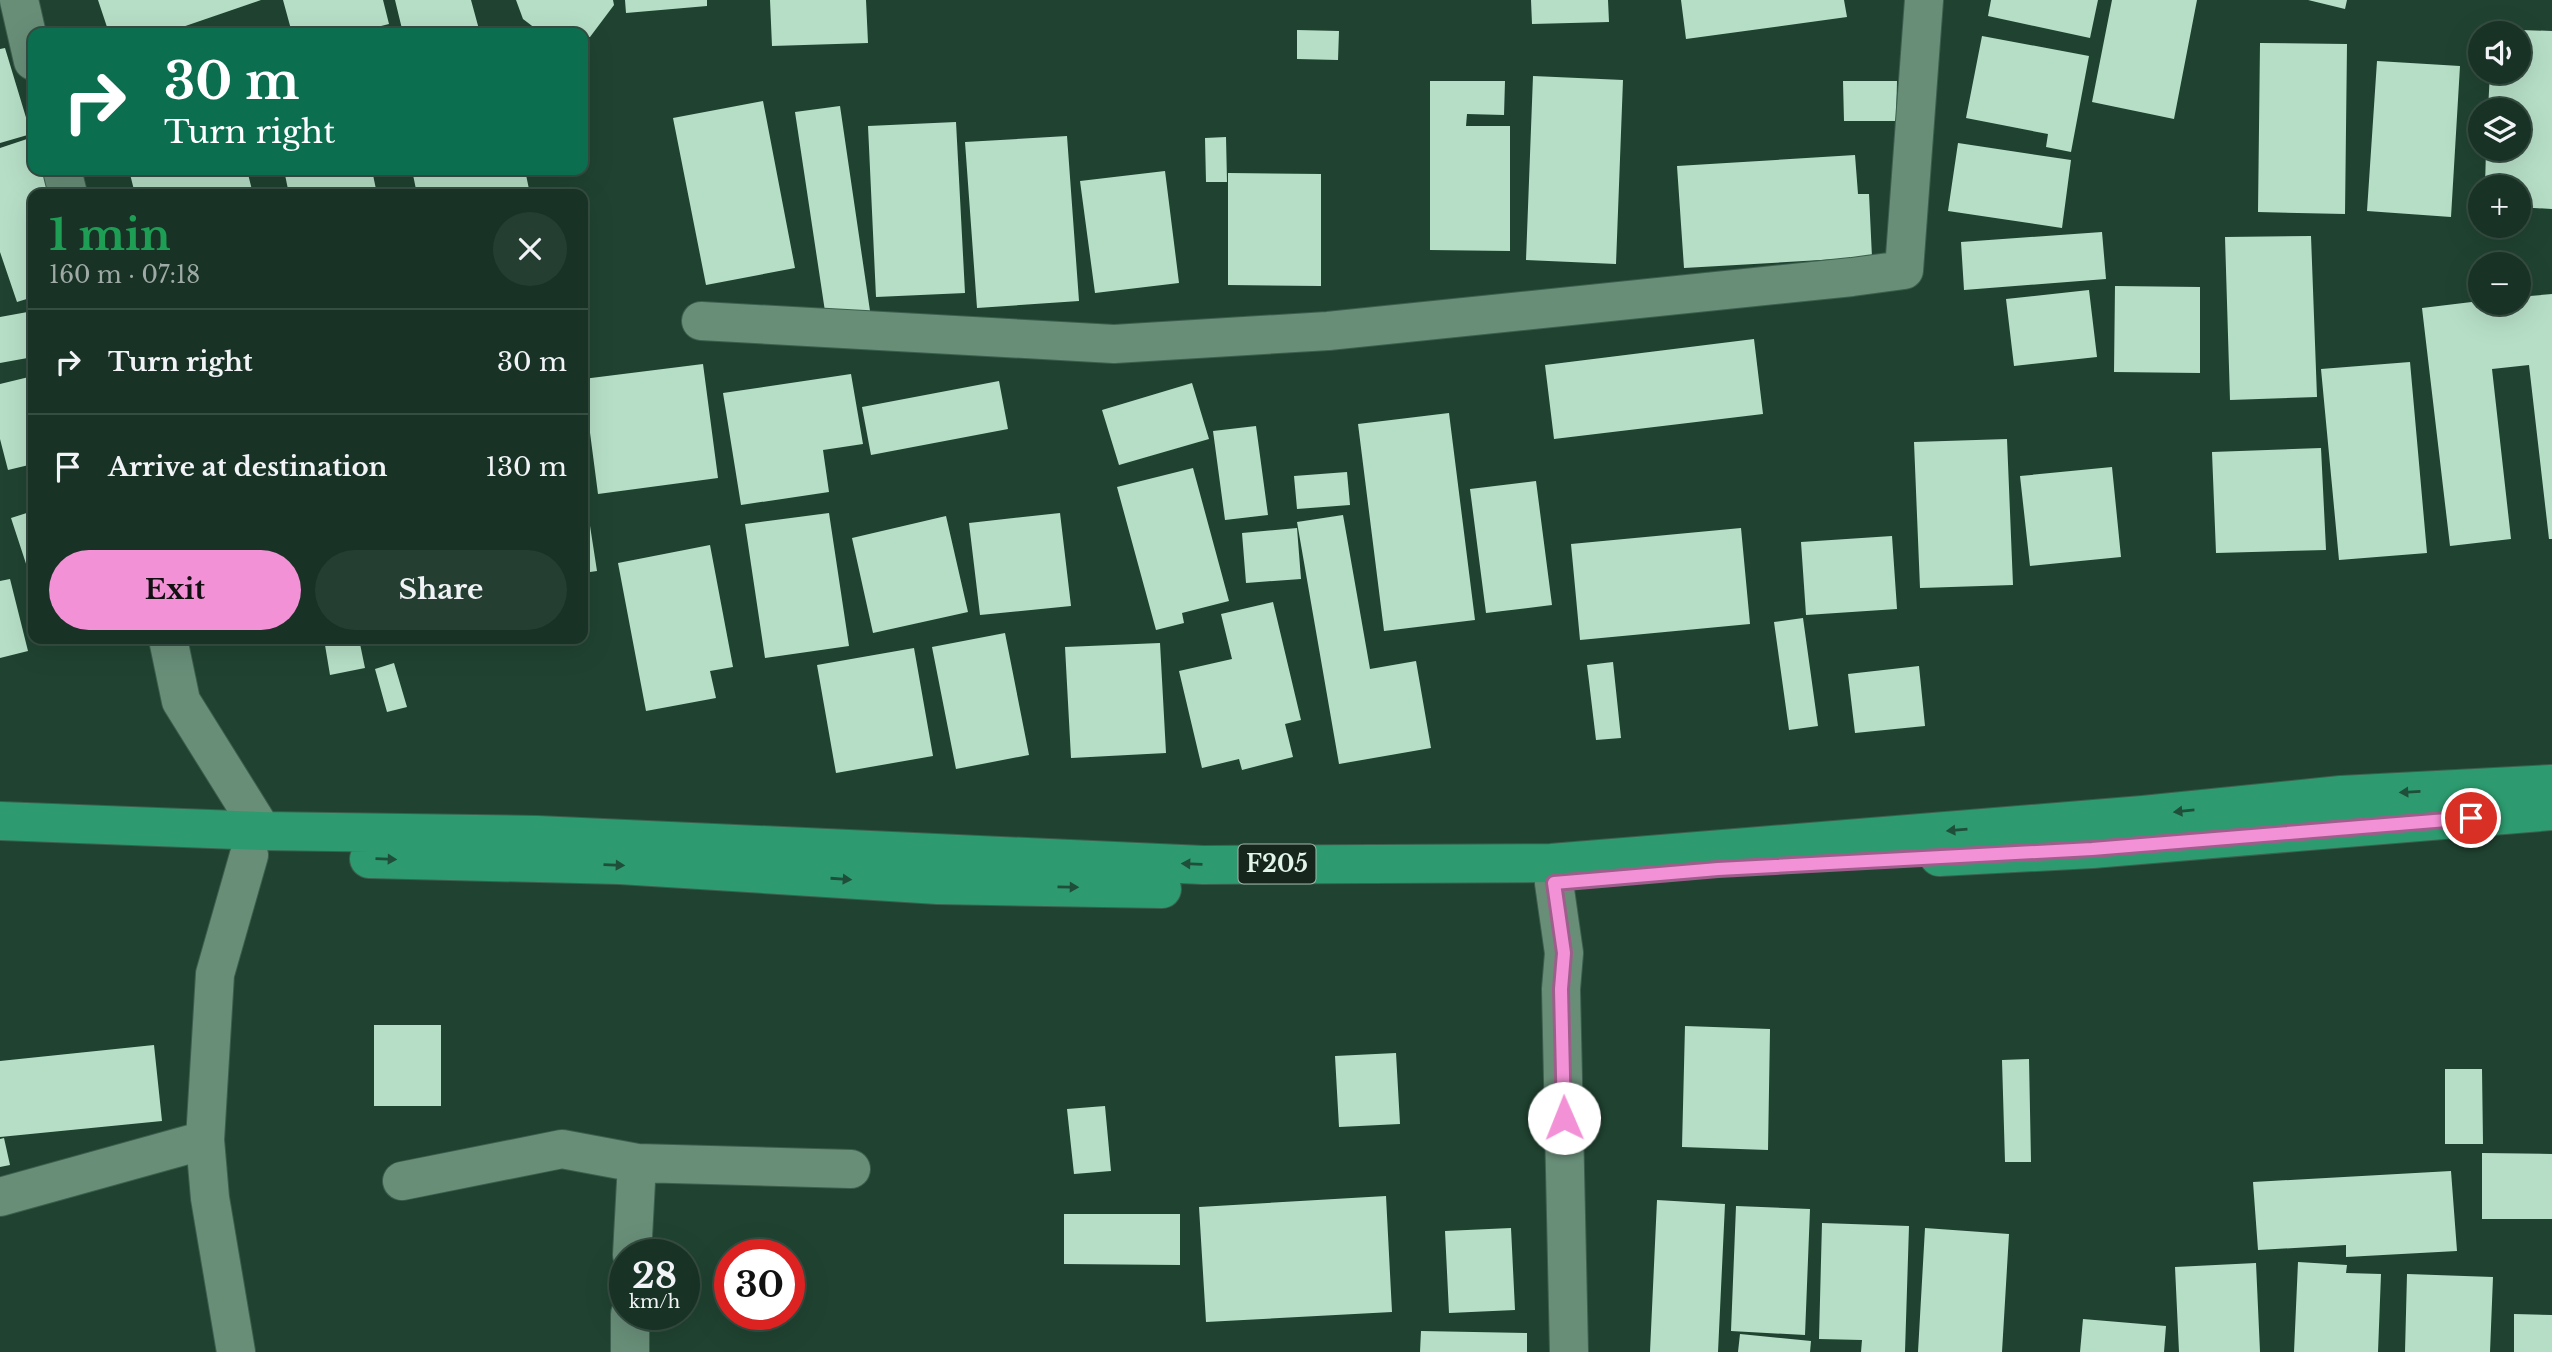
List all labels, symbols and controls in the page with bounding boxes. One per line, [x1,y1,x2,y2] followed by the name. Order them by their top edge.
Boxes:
[2468,21,2531,315] map controls
[2468,21,2531,84] button: sound
[164,51,299,112] text: 30 m
[49,56,140,147] icon: right
[2468,98,2531,161] button: layers
[164,112,335,152] text: Turn right
[2468,175,2531,238] button: +
[49,209,171,261] text: 1 min
[493,212,567,286] button: close
[2468,252,2531,315] button: −
[49,261,200,289] text: 160 m · 07:18
[49,343,87,381] icon: right
[108,346,253,378] text: Turn right
[497,346,567,378] text: 30 m
[49,448,87,486] icon: arrive
[108,451,388,483] text: Arrive at destination
[485,451,567,483] text: 130 m
[49,550,301,630] button: Exit
[315,550,567,630] button: Share
[2399,786,2421,797] one-way arrow
[2441,788,2501,848] pin
[2452,799,2490,837] icon: arrive
[2173,806,2195,817] one-way arrow
[1946,825,1968,836] one-way arrow
[1238,844,1316,884] road number: F205
[376,853,398,865] one-way arrow
[1181,859,1203,870] one-way arrow
[603,860,625,871] one-way arrow
[830,874,852,885] one-way arrow
[1057,882,1079,893] one-way arrow
[1527,1081,1601,1155] position arrow
[714,1239,805,1330] speed limit sign: 30
[632,1254,677,1297] text: 28
[629,1291,680,1313] text: km/h

